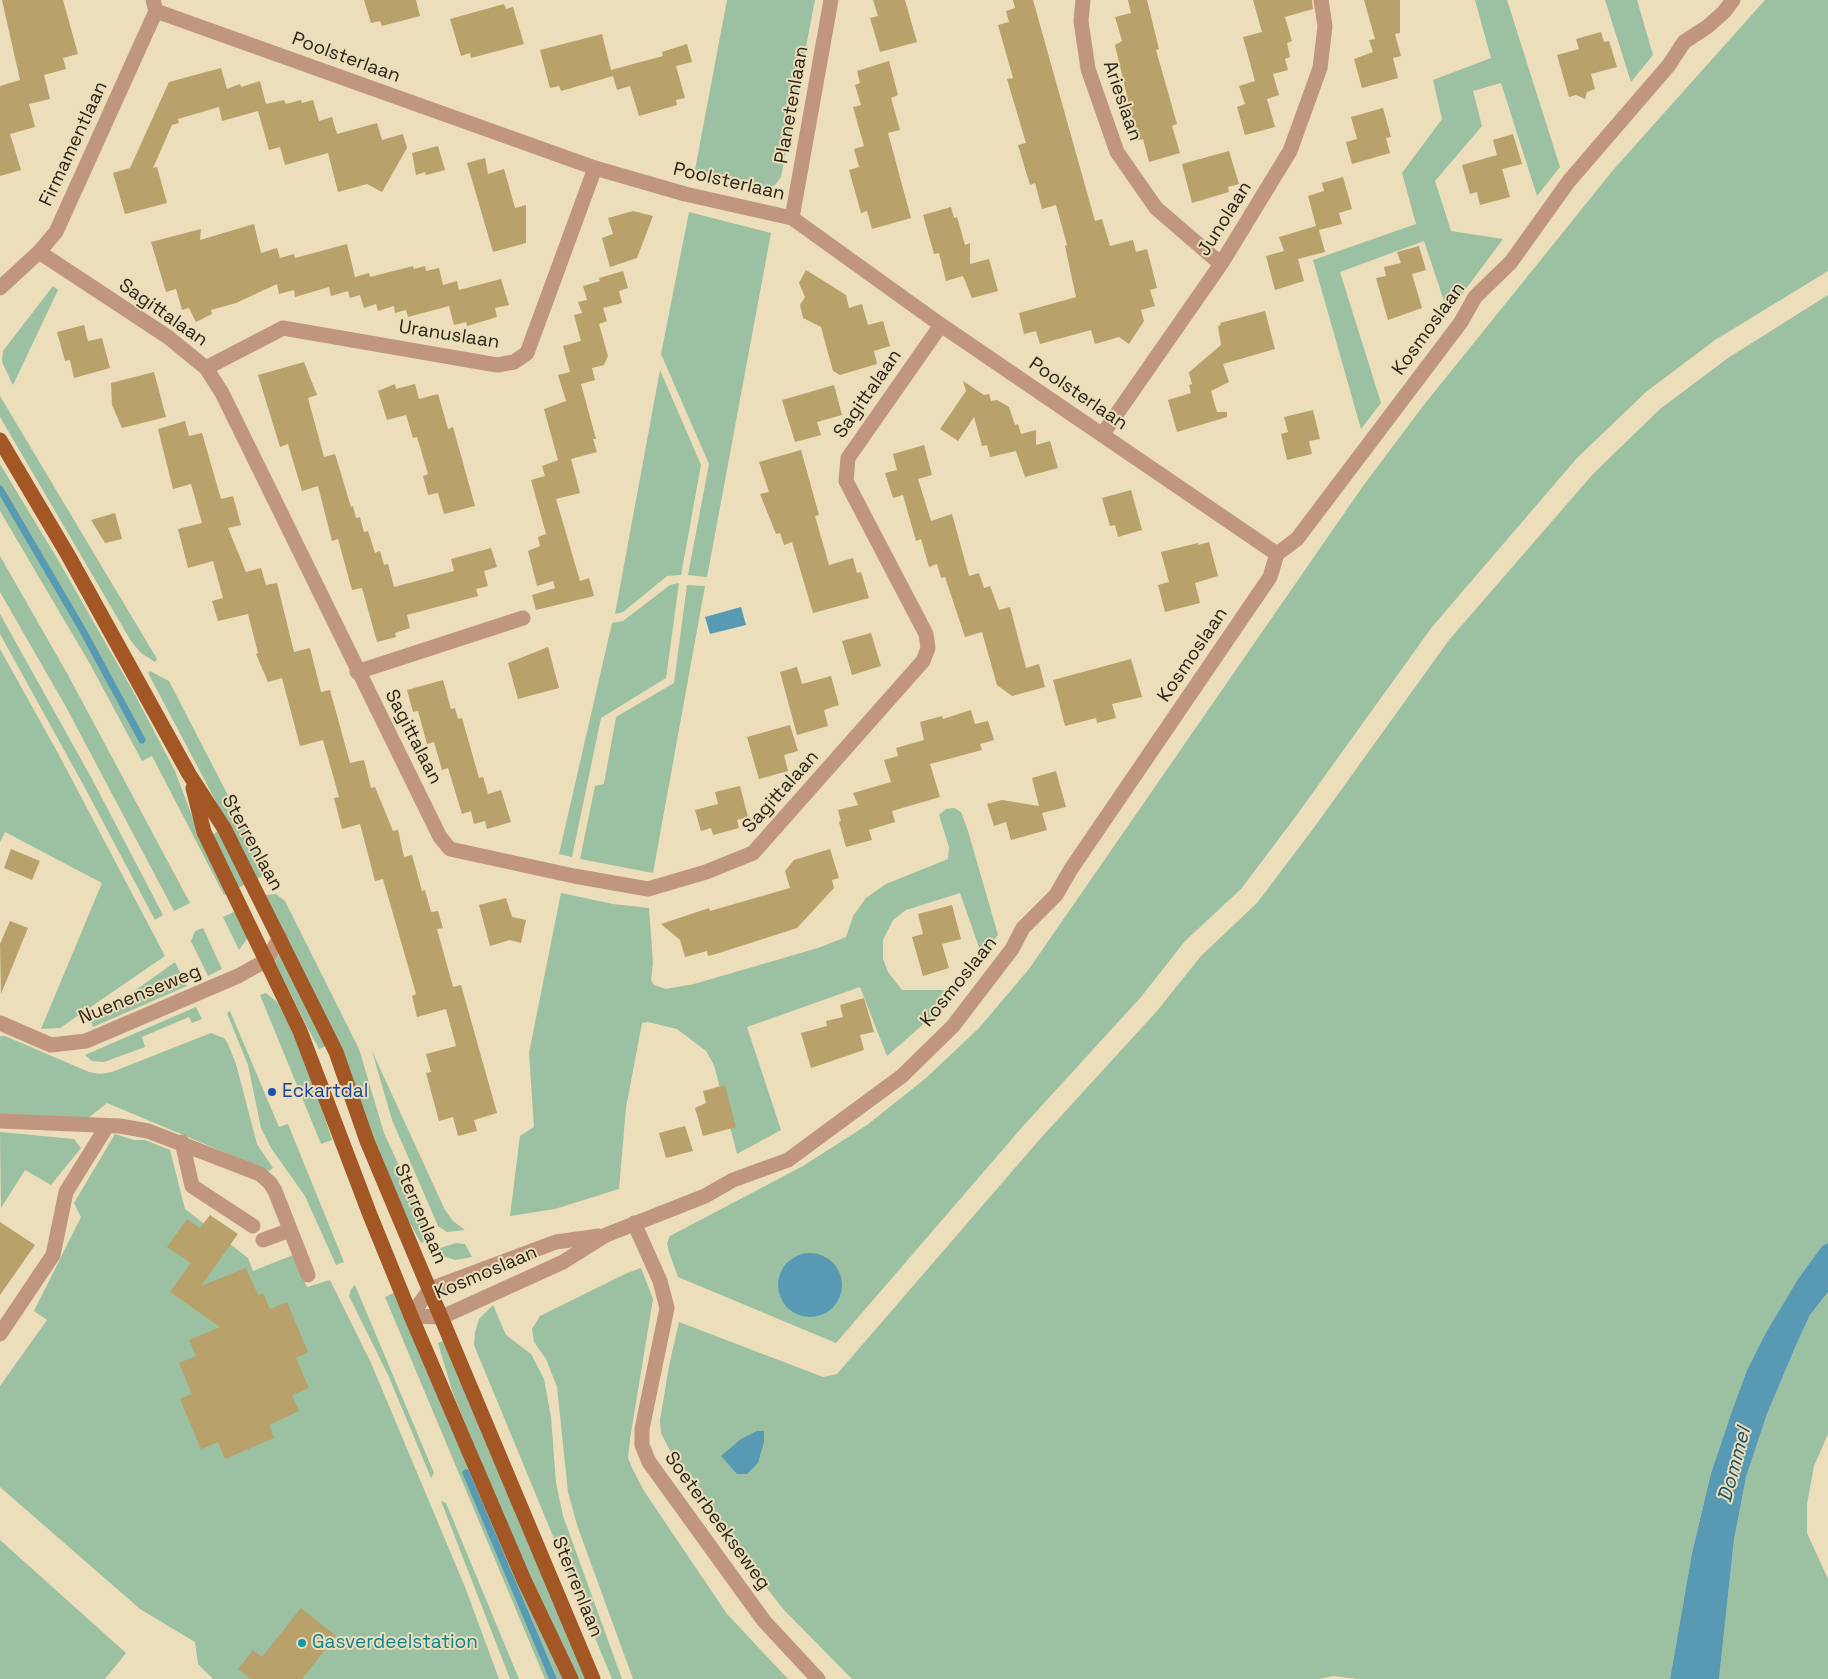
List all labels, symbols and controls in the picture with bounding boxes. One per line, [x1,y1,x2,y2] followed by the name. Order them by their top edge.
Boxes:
[289,28,403,88] street label: Poolsterlaan
[770,44,814,166] street label: Planetenlaan
[1098,58,1146,144] street label: Arieslaan
[35,78,113,210] street label: Firmamentlaan
[671,158,787,206] street label: Poolsterlaan
[1193,177,1257,261] street label: Junolaan
[114,274,212,352] street label: Sagittalaan
[1388,278,1470,380] street label: Kosmoslaan
[397,316,501,354] street label: Uranuslaan
[829,345,907,443] street label: Sagittalaan
[1024,353,1132,435] street label: Poolsterlaan
[1153,603,1233,707] street label: Kosmoslaan
[379,686,447,788] street label: Sagittalaan
[738,746,824,838] street label: Sagittalaan
[216,791,288,895] street label: Sterrenlaan
[916,932,1002,1032] street label: Kosmoslaan
[76,960,204,1030] street label: Nuenenseweg
[282,1081,368,1103] place label: Eckartdal
[266,1086,278,1098] marker: Eckartdal
[389,1161,451,1267] street label: Sterrenlaan
[431,1241,541,1305] street label: Kosmoslaan
[1713,1425,1757,1505] water label: Dommel
[659,1447,775,1595] street label: Soeterbeekseweg
[547,1533,607,1641] street label: Sterrenlaan
[312,1632,478,1654] place label: Gasverdeelstation
[296,1637,308,1649] marker: Gasverdeelstation

